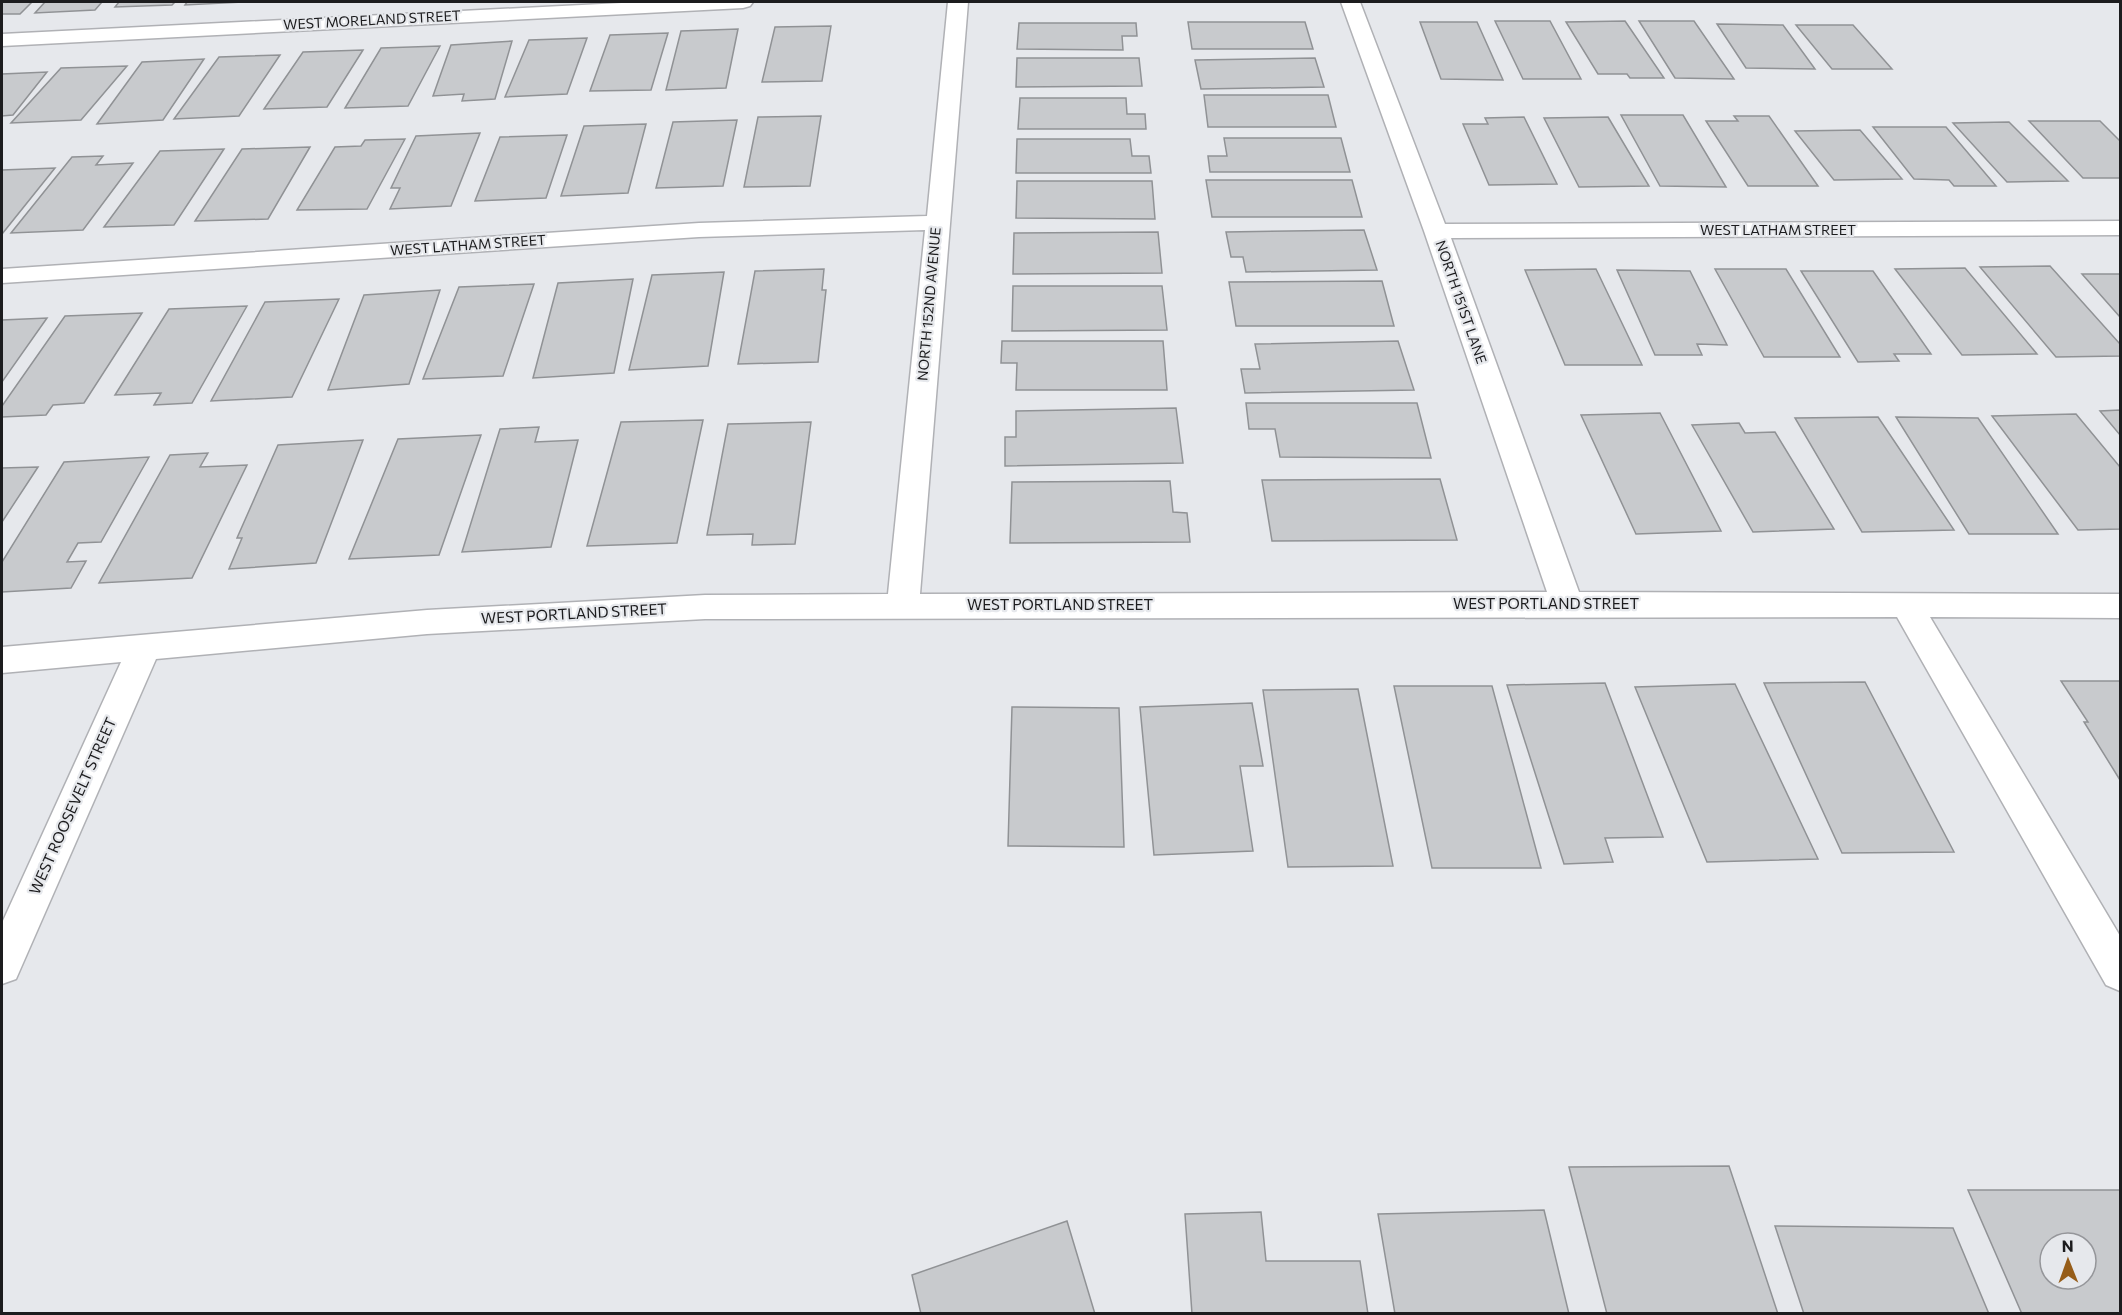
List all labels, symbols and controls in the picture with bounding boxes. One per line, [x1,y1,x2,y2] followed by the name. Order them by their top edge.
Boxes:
[283,6,461,33] street label: WEST MORELAND STREET
[1700,221,1856,238] street label: WEST LATHAM STREET
[913,226,944,382] street label: NORTH 152ND AVENUE
[390,231,546,258] street label: WEST LATHAM STREET
[1432,238,1491,366] street label: NORTH 151ST LANE
[1453,594,1639,612] street label: WEST PORTLAND STREET
[967,595,1153,613] street label: WEST PORTLAND STREET
[481,599,668,627] street label: WEST PORTLAND STREET
[25,714,119,897] street label: WEST ROOSEVELT STREET
[2038,1231,2098,1291] north arrow
[2062,1236,2074,1255] text: N

